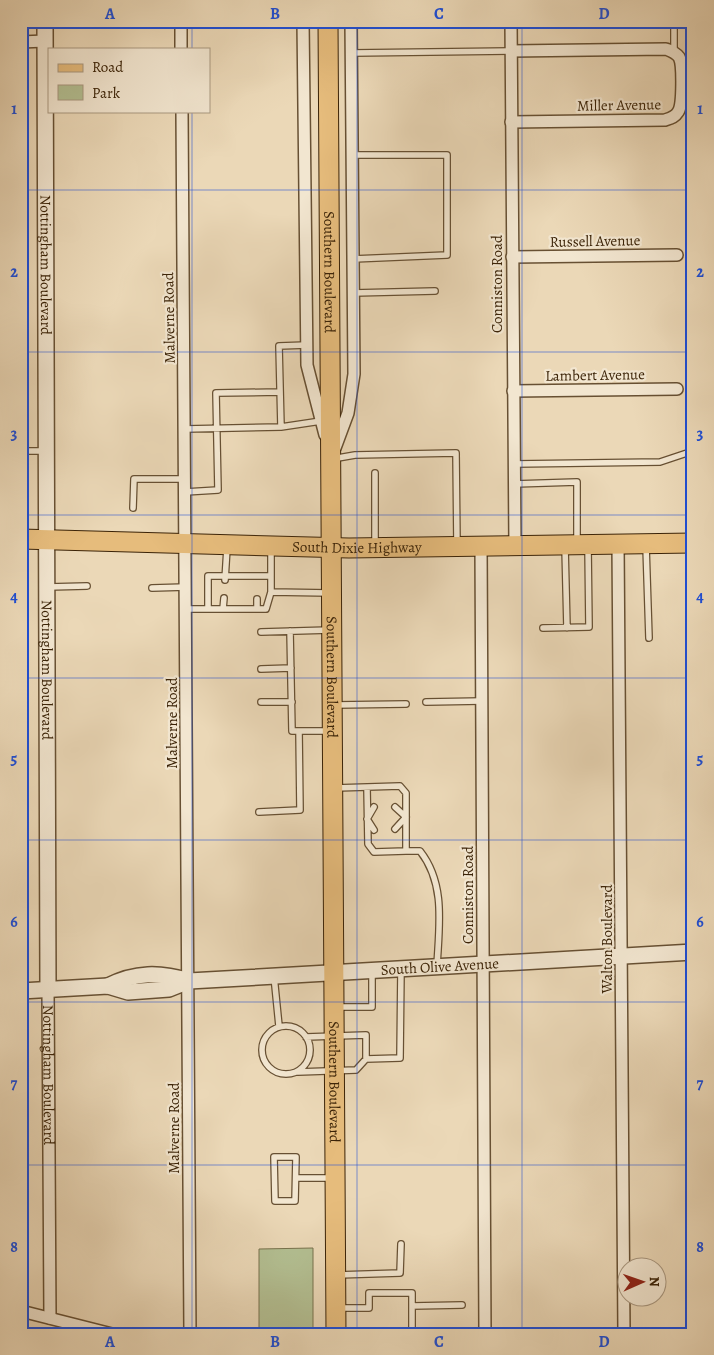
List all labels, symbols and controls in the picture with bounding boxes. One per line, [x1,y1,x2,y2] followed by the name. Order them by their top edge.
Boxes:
[104,3,116,25] text: A
[270,3,280,25] text: B
[434,3,444,25] text: C
[598,3,610,25] text: D
[48,48,210,112] legend
[92,57,124,77] text: Road
[92,83,121,103] text: Park
[577,94,662,116] street label: Miller Avenue
[11,98,17,120] text: 1
[697,98,703,120] text: 1
[36,195,56,336] street label: Nottingham Boulevard
[319,211,340,334] street label: Southern Boulevard
[550,230,641,252] street label: Russell Avenue
[487,234,507,333] street label: Conniston Road
[10,261,18,283] text: 2
[696,261,704,283] text: 2
[158,271,180,364] street label: Malverne Road
[545,364,645,386] street label: Lambert Avenue
[11,423,18,445] text: 3
[697,423,704,445] text: 3
[292,536,422,558] street label: South Dixie Highway
[10,586,18,608] text: 4
[696,586,704,608] text: 4
[37,600,57,741] street label: Nottingham Boulevard
[322,616,342,739] street label: Southern Boulevard
[162,676,182,769] street label: Malverne Road
[11,748,18,770] text: 5
[697,748,704,770] text: 5
[458,845,478,944] street label: Conniston Road
[597,884,617,994] street label: Walton Boulevard
[10,911,18,933] text: 6
[696,911,704,933] text: 6
[380,953,500,980] street label: South Olive Avenue
[38,1005,59,1146] street label: Nottingham Boulevard
[324,1021,345,1144] street label: Southern Boulevard
[11,1073,18,1095] text: 7
[697,1073,704,1095] text: 7
[164,1081,184,1174] street label: Malverne Road
[10,1236,18,1258] text: 8
[696,1236,704,1258] text: 8
[616,1258,666,1308] north arrow
[645,1276,664,1287] text: N
[104,1331,116,1353] text: A
[270,1331,280,1353] text: B
[434,1331,444,1353] text: C
[598,1331,610,1353] text: D

